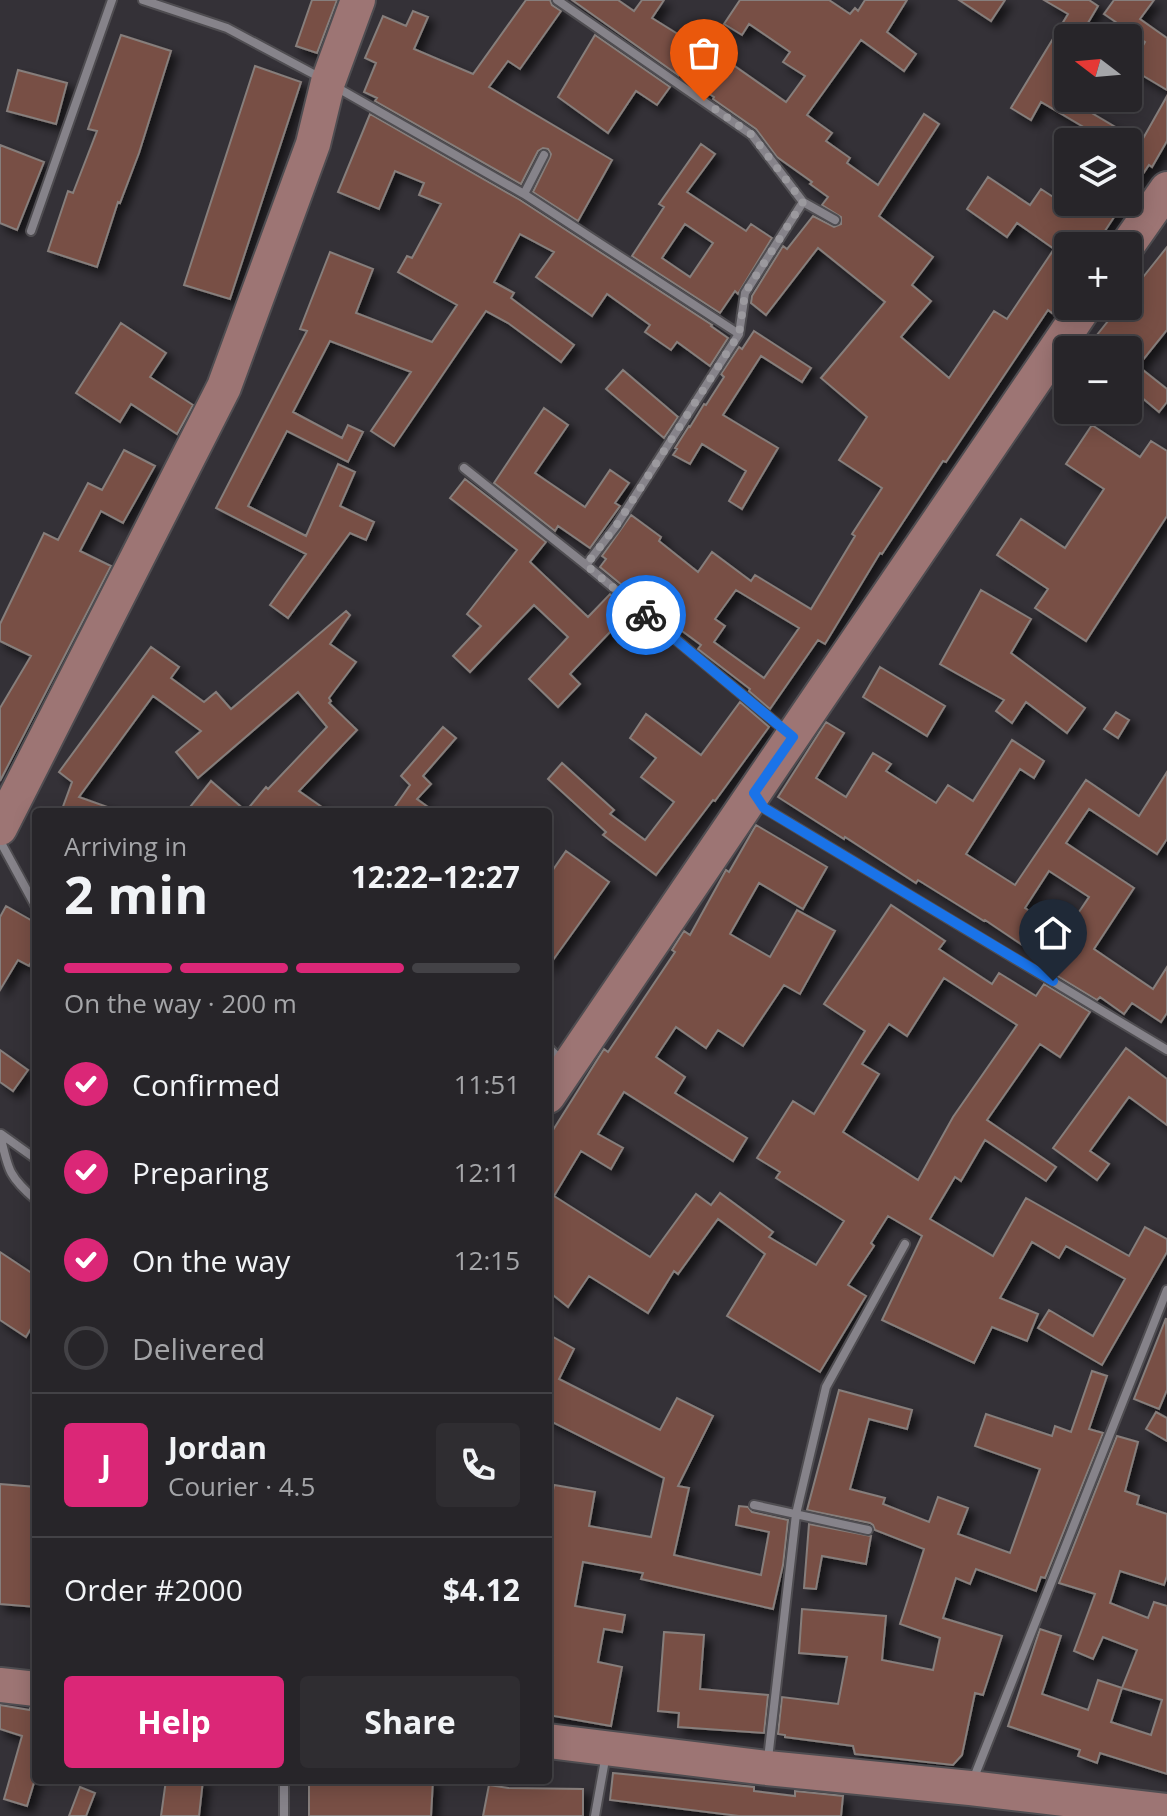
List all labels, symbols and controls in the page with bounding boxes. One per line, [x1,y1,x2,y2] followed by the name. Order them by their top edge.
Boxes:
[670,19,738,101] pin
[1054,24,1142,112] north arrow
[1054,24,1142,424] map controls
[682,31,726,75] icon: bag
[1054,128,1142,216] button: layers
[1054,232,1142,320] button: +
[1054,336,1142,424] button: −
[606,575,686,655] courier
[624,593,668,637] icon: bike
[64,828,187,864] text: Arriving in
[351,856,520,897] text: 12:22–12:27
[64,858,208,929] text: 2 min
[1019,899,1087,981] pin
[1031,911,1075,955] icon: home
[64,985,297,1021] text: On the way · 200 m
[64,1062,108,1106] icon: check
[132,1064,280,1105] text: Confirmed
[454,1066,520,1102] text: 11:51
[64,1150,108,1194] icon: check
[132,1152,269,1193] text: Preparing
[454,1154,520,1190] text: 12:11
[64,1238,108,1282] icon: check
[132,1240,290,1281] text: On the way
[454,1242,520,1278] text: 12:15
[132,1328,265,1369] text: Delivered
[436,1423,520,1507] button: phone
[168,1427,267,1468] text: Jordan
[101,1445,111,1486] text: J
[168,1468,315,1504] text: Courier · 4.5
[64,1569,243,1610] text: Order #2000
[443,1569,520,1610] text: $4.12
[64,1676,284,1768] button: Help
[300,1676,520,1768] button: Share

